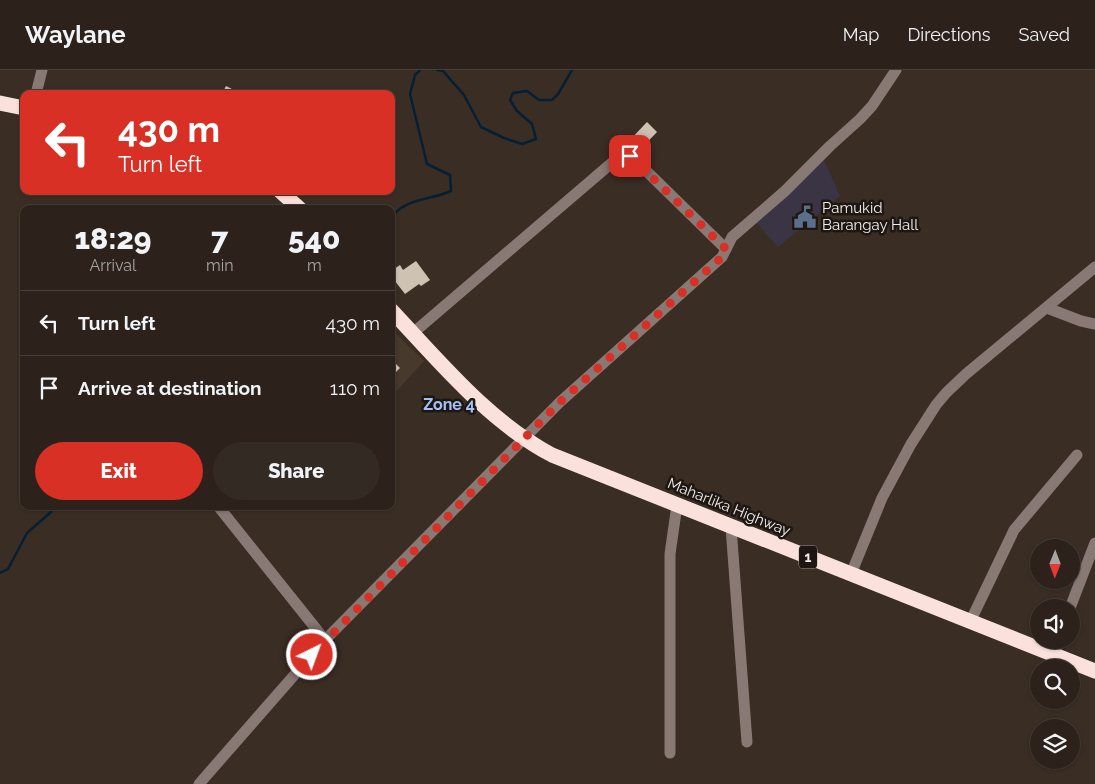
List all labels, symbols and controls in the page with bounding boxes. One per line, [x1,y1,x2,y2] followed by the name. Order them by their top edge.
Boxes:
[25,20,126,49] text: Waylane
[843,24,879,45] text: Map
[907,24,991,45] text: Directions
[1019,24,1070,45] text: Saved
[118,109,220,150] text: 430 m
[35,110,100,175] icon: left
[609,135,651,177] pin
[616,142,644,170] icon: arrive
[118,151,202,177] text: Turn left
[822,199,919,234] place label: Pamukid Barangay Hall
[792,204,818,230] public building icon: Pamukid Barangay Hall
[74,221,152,256] text: 18:29
[211,221,228,256] text: 7
[288,221,340,256] text: 540
[90,256,136,275] text: Arrival
[206,256,234,275] text: min
[307,256,322,275] text: m
[35,309,63,337] icon: left
[78,312,155,334] text: Turn left
[326,312,380,334] text: 430 m
[35,374,63,402] icon: arrive
[78,377,262,399] text: Arrive at destination
[330,377,380,399] text: 110 m
[423,395,475,414] district label: Zone 4
[35,442,203,500] button: Exit
[213,442,380,500] button: Share
[665,474,793,540] street label: Maharlika Highway
[1030,539,1080,589] north arrow
[1030,539,1080,769] map controls
[799,546,817,568] road number: 1
[1030,599,1080,649] button: sound
[285,628,337,680] position arrow
[1030,659,1080,709] button: search
[1030,719,1080,769] button: layers

